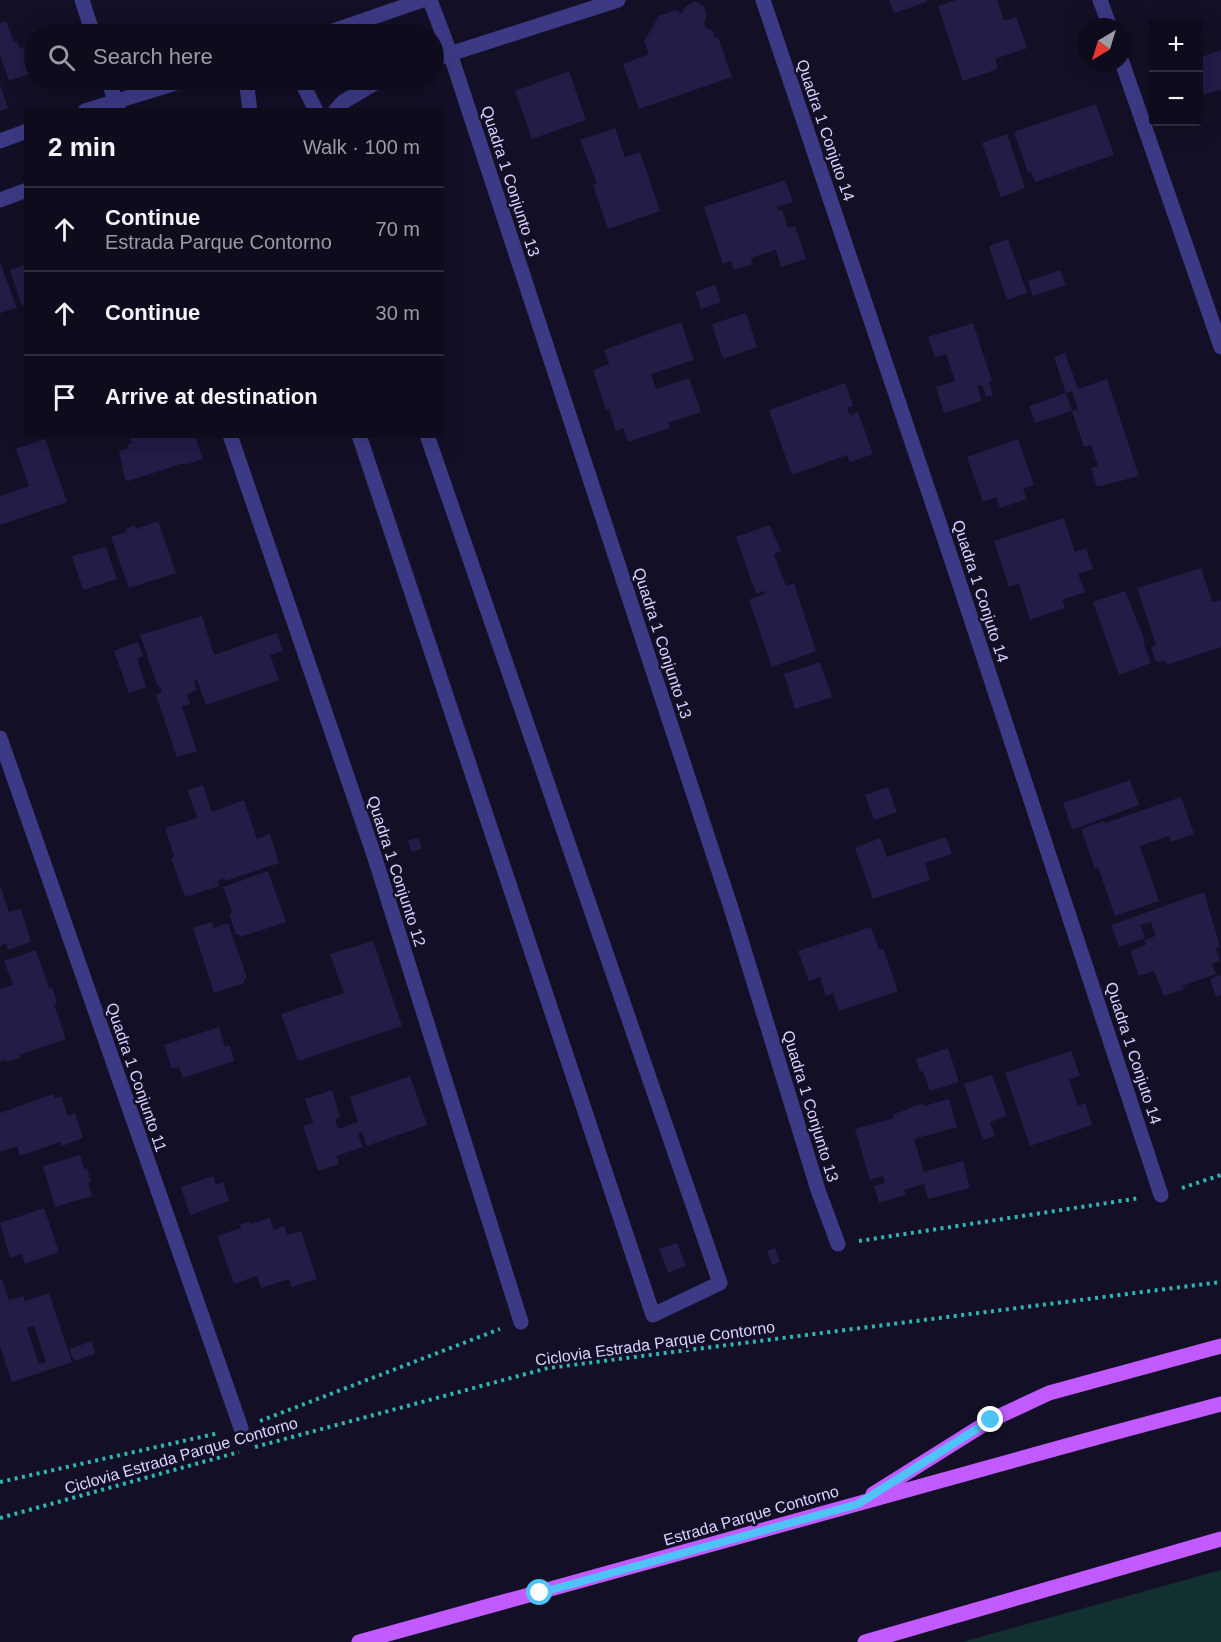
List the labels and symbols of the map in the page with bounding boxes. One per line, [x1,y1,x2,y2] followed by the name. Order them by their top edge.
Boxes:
[1077,18,1131,72] north arrow
[793,57,858,203] street label: Quadra 1 Conjuto 14
[478,104,543,259] street label: Quadra 1 Conjunto 13
[949,518,1012,665] street label: Quadra 1 Conjuto 14
[630,566,695,721] street label: Quadra 1 Conjunto 13
[364,794,429,949] street label: Quadra 1 Conjunto 12
[1102,980,1165,1127] street label: Quadra 1 Conjuto 14
[103,1001,170,1154] street label: Quadra 1 Conjunto 11
[779,1028,842,1184] street label: Quadra 1 Conjunto 13
[534,1318,776,1369] street label: Ciclovia Estrada Parque Contorno
[977,1406,1003,1432] route end
[63,1414,300,1497] street label: Ciclovia Estrada Parque Contorno
[662,1482,841,1549] street label: Estrada Parque Contorno
[526,1579,552,1605] route start

